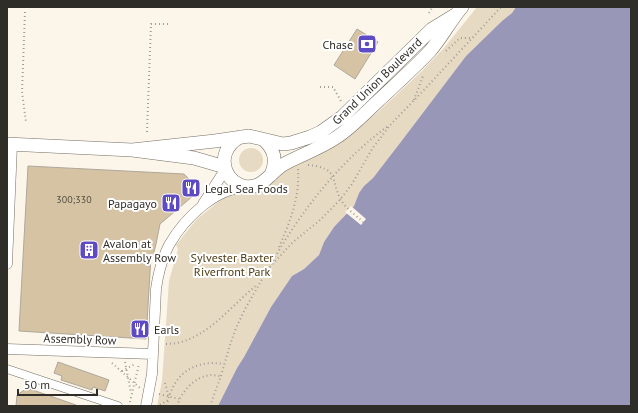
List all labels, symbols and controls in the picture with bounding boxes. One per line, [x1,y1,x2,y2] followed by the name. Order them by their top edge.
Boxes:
[356,33,378,55] bank icon: Chase
[329,34,425,128] street label: Grand Union Boulevard
[322,37,353,52] place label: Chase
[180,177,202,199] restaurant icon: Legal Sea Foods
[205,181,288,196] place label: Legal Sea Foods
[160,192,182,214] restaurant icon: Papagayo
[56,193,92,206] house number: 300;330
[108,196,157,211] place label: Papagayo
[103,236,176,265] place label: Avalon at Assembly Row
[78,239,100,261] building icon: Avalon at Assembly Row
[191,250,273,279] park label: Sylvester Baxter Riverfront Park
[129,318,151,340] restaurant icon: Earls
[154,322,179,337] place label: Earls
[43,330,117,348] street label: Assembly Row
[18,371,97,397] scale bar
[24,377,50,392] text: 50 m

